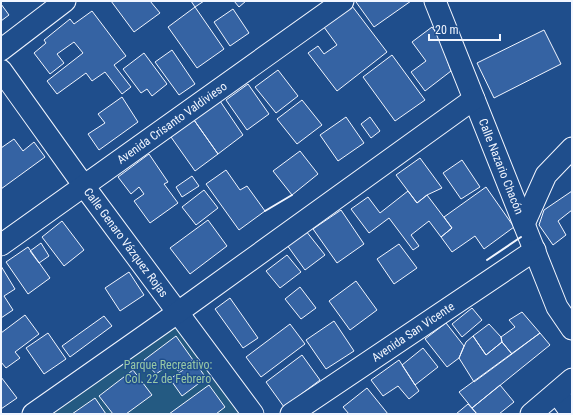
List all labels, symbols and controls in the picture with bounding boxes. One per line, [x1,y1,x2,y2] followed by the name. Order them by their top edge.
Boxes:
[429,16,500,42] scale bar
[435,23,459,37] text: 20 m
[114,79,230,167] street label: Avenida Crisanto Valdivieso
[476,117,526,216] street label: Calle Nazario Chacón
[81,185,171,300] street label: Calle Genaro Vázquez Rojas
[369,299,457,365] street label: Avenida San Vicente
[124,358,213,386] park label: Parque Recreativo: Col. 22 de Febrero

